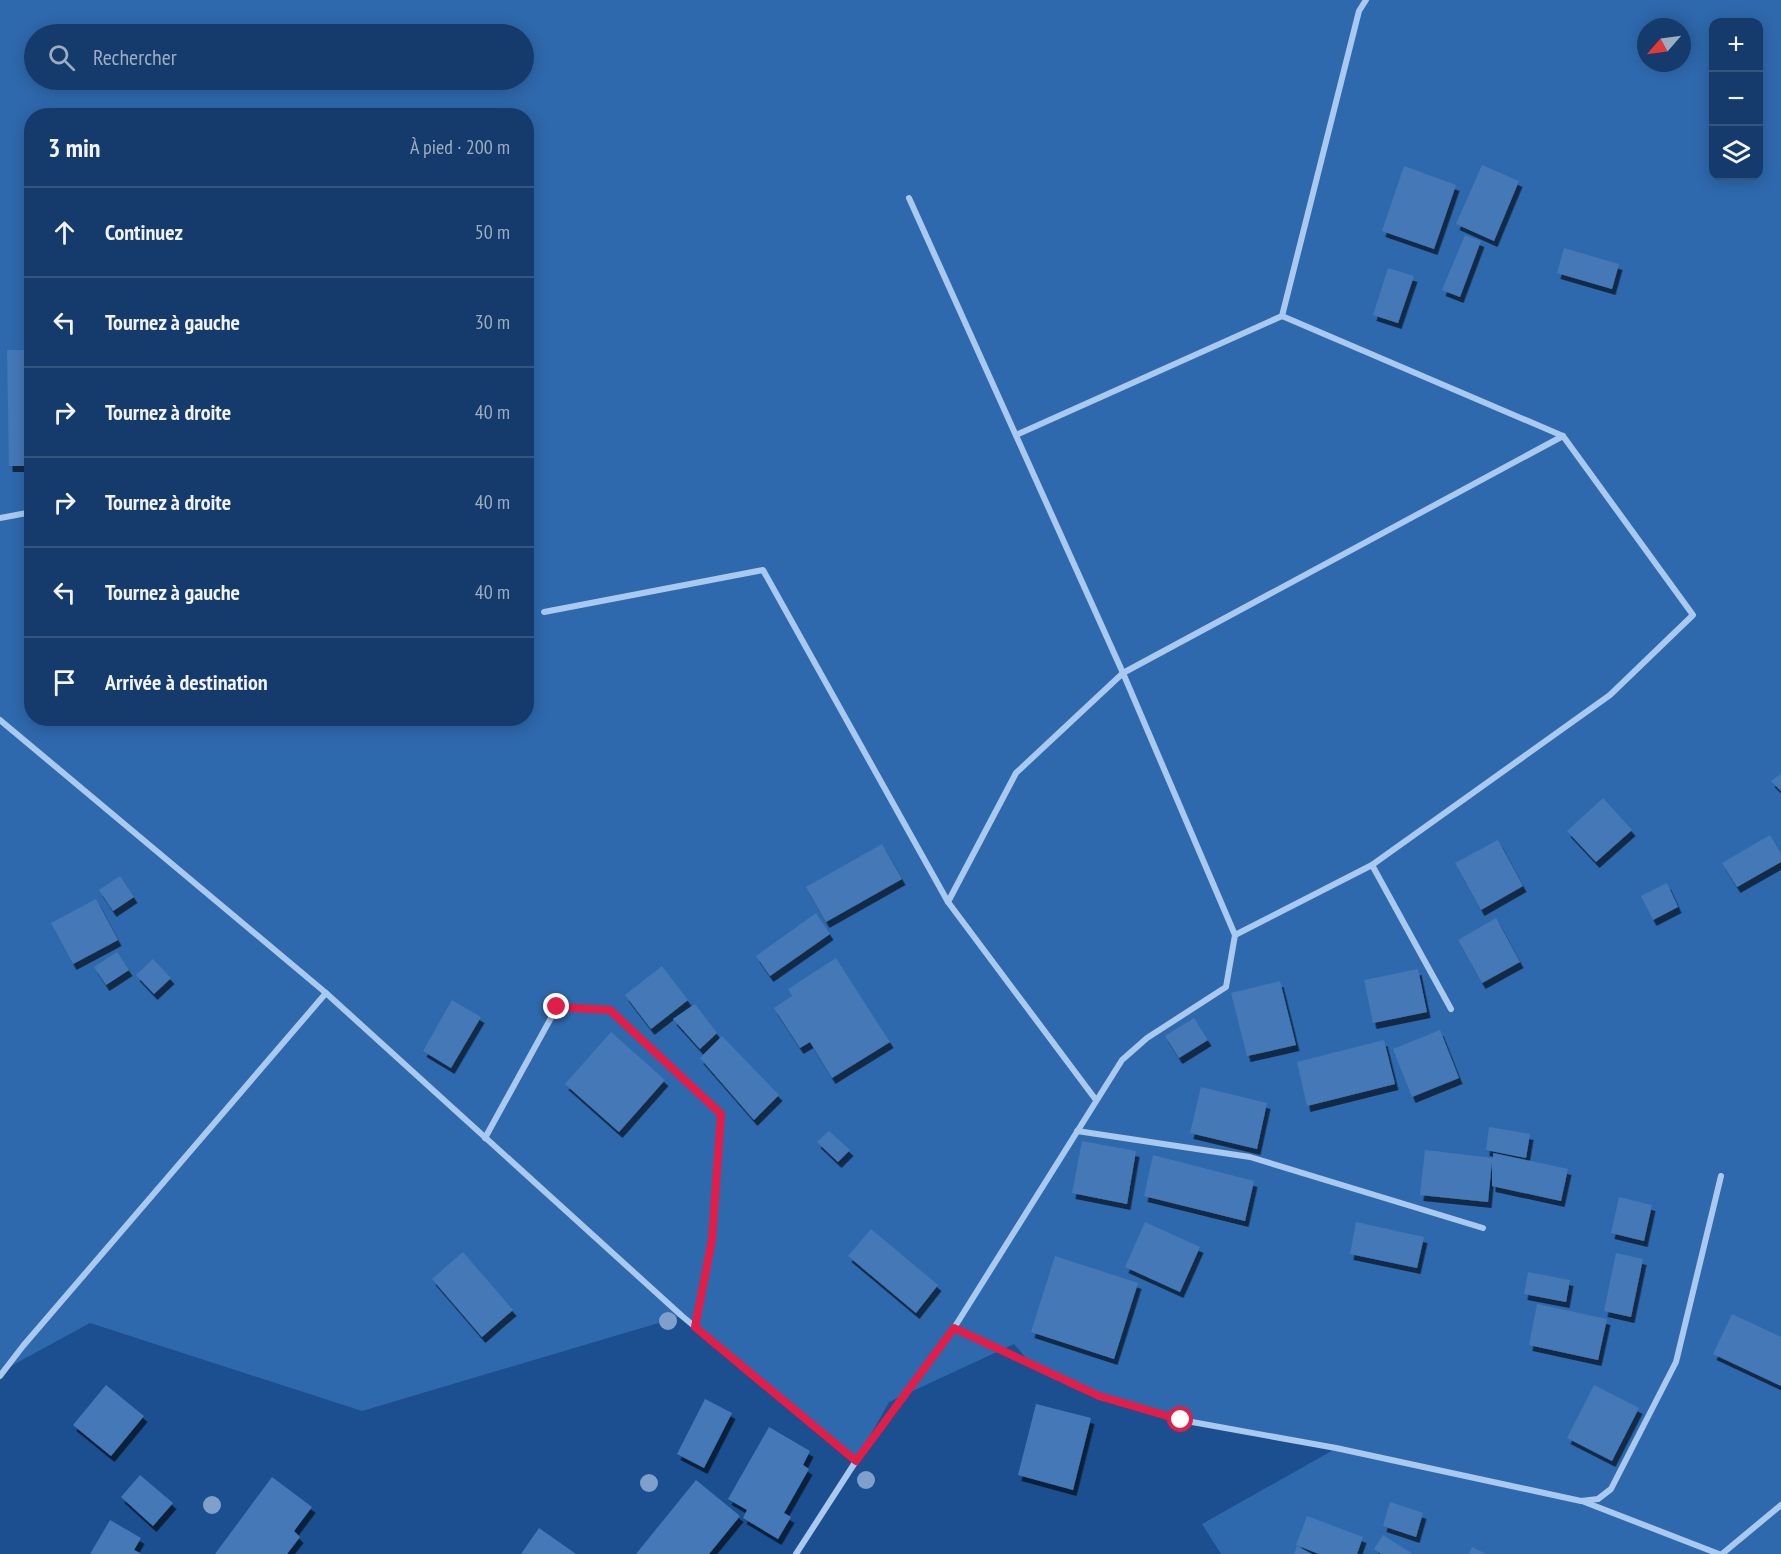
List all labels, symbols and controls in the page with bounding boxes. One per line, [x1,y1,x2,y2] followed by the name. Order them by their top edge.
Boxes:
[1637,18,1691,72] north arrow
[1709,18,1763,180] map controls
[1709,18,1763,72] button: +
[24,24,534,90] search box
[45,41,78,74] icon: search
[93,43,177,71] text: Rechercher
[1709,72,1763,126] button: −
[1709,126,1763,180] button: layers
[48,131,101,164] text: 3 min
[410,134,510,160] text: À pied · 200 m
[48,216,81,249] icon: ahead
[105,218,183,246] text: Continuez
[475,219,510,245] text: 50 m
[48,306,81,339] icon: left
[105,308,240,336] text: Tournez à gauche
[475,309,510,335] text: 30 m
[48,396,81,429] icon: right
[105,398,231,426] text: Tournez à droite
[475,399,510,425] text: 40 m
[48,486,81,519] icon: right
[105,488,231,516] text: Tournez à droite
[475,489,510,515] text: 40 m
[48,576,81,609] icon: left
[105,578,240,606] text: Tournez à gauche
[475,579,510,605] text: 40 m
[48,666,81,699] icon: arrive
[105,668,268,696] text: Arrivée à destination
[543,993,569,1019] route end
[1167,1406,1193,1432] route start

